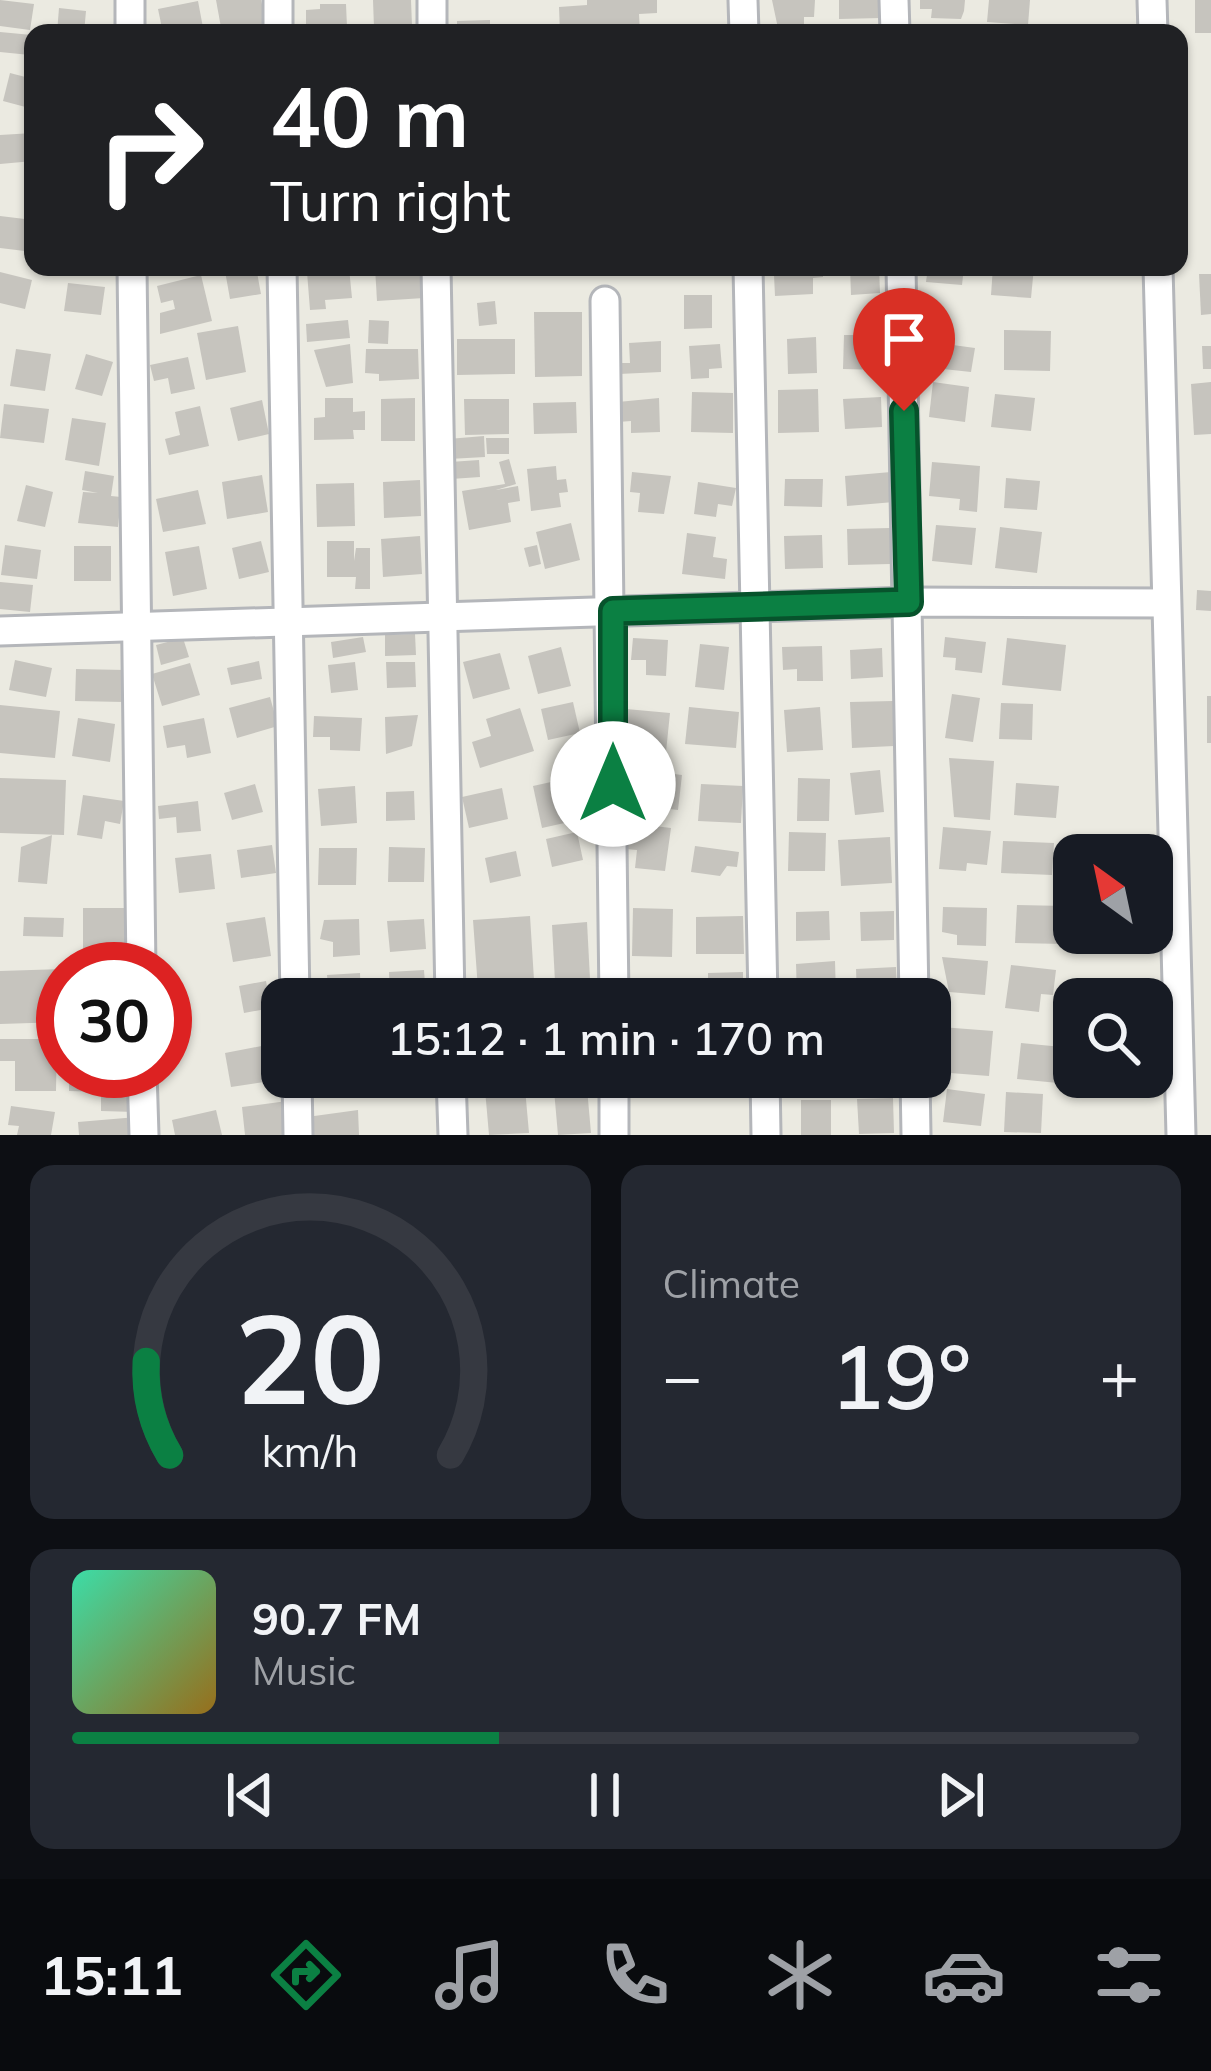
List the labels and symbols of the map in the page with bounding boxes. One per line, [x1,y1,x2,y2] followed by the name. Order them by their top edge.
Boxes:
[853,288,955,411] pin
[550,721,676,847] position arrow
[1053,834,1173,954] north arrow
[36,942,192,1098] speed limit sign: 30

